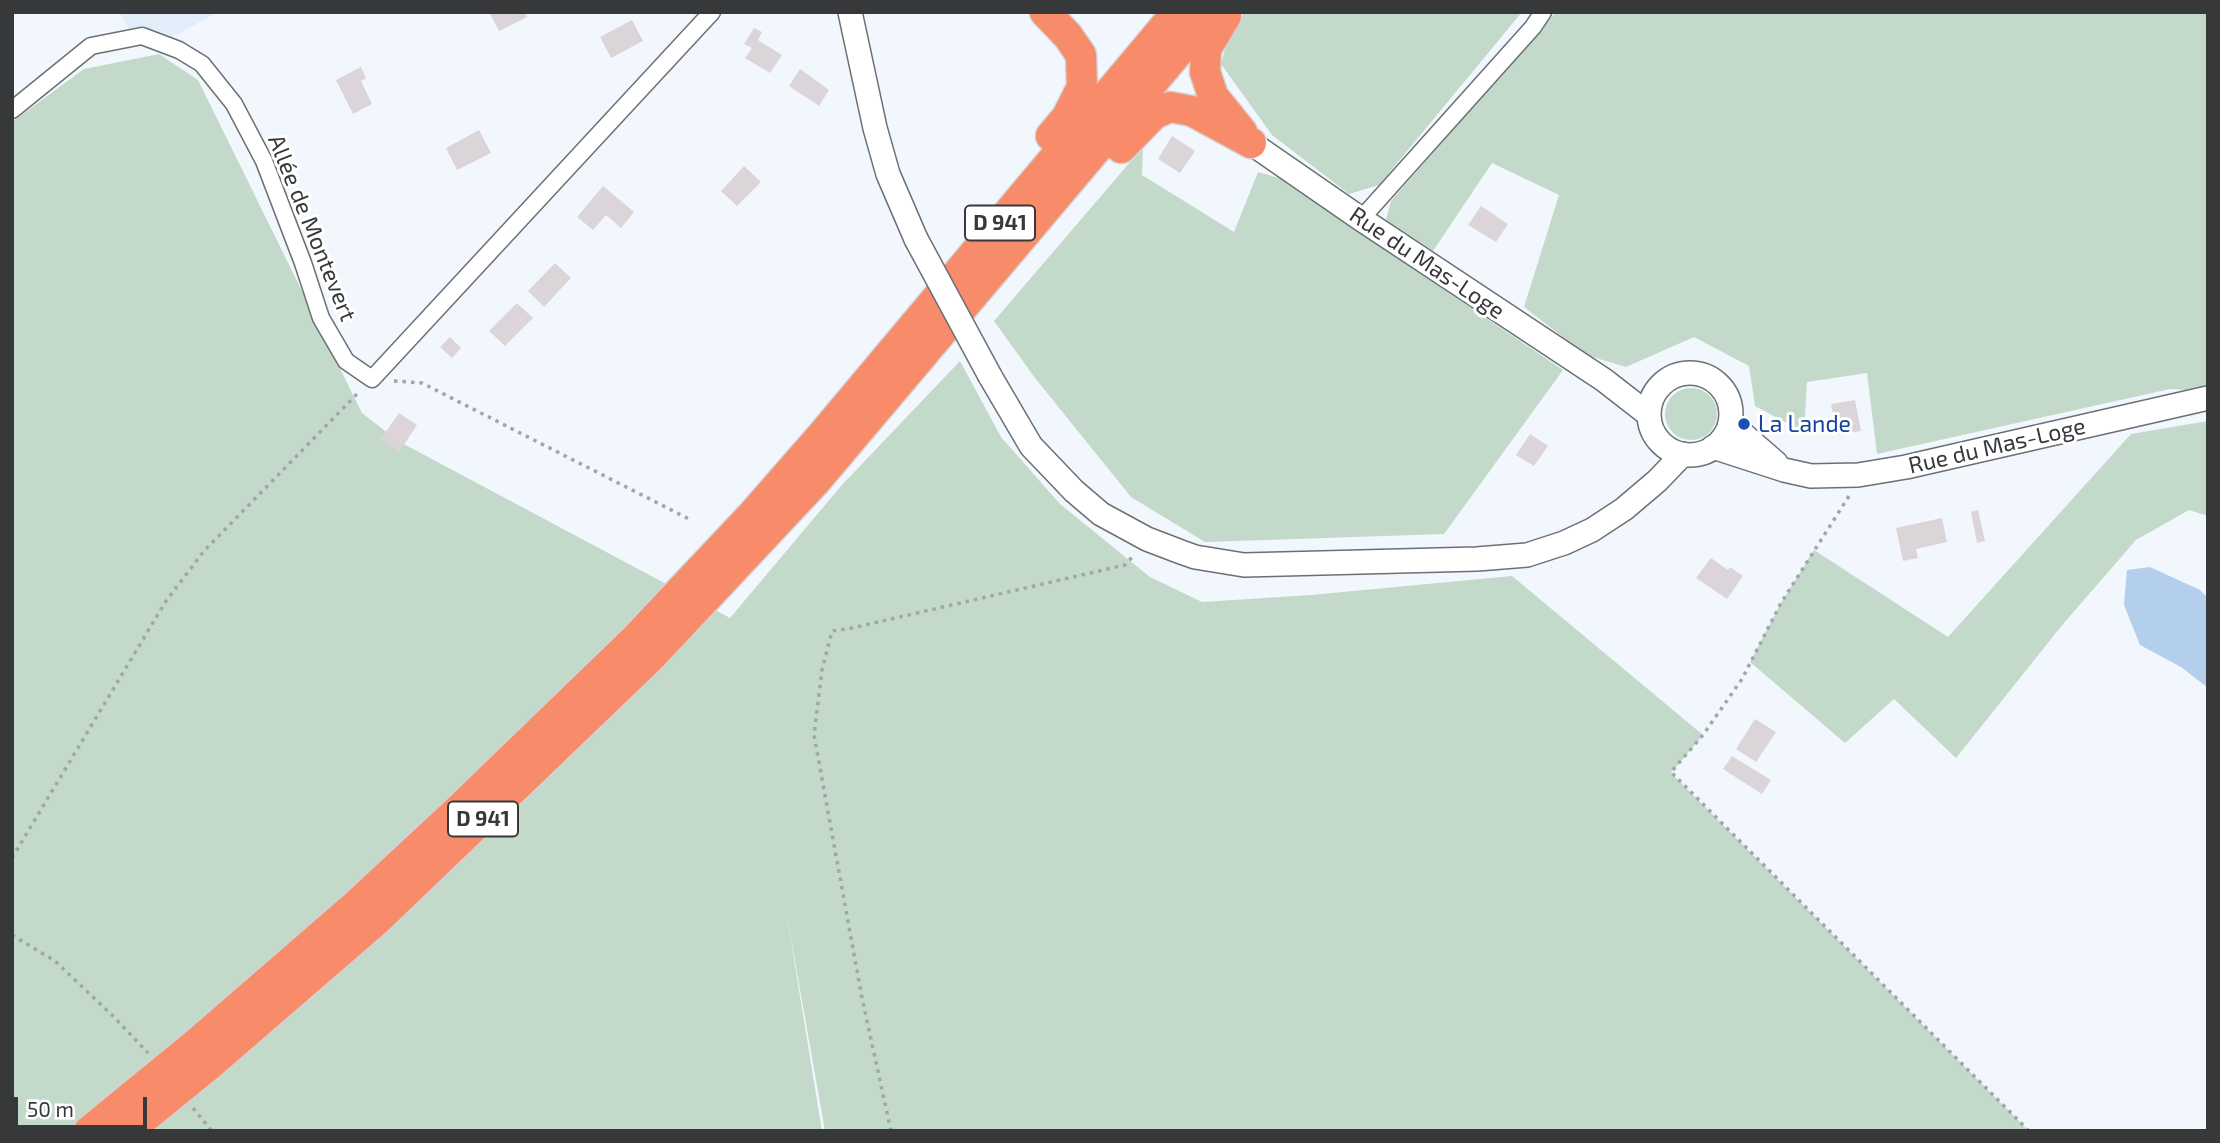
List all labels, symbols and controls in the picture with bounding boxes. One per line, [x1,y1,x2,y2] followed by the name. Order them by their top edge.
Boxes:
[262,131,362,325] street label: Allée de Montevert
[1344,201,1510,325] street label: Rue du Mas-Loge
[965,206,1035,241] road number: D 941
[1758,410,1851,438] place label: La Lande
[1906,412,2088,480] street label: Rue du Mas-Loge
[1736,416,1752,432] marker: La Lande
[448,802,518,836] road number: D 941
[18,1084,150,1128] scale bar
[27,1096,74,1121] text: 50 m

